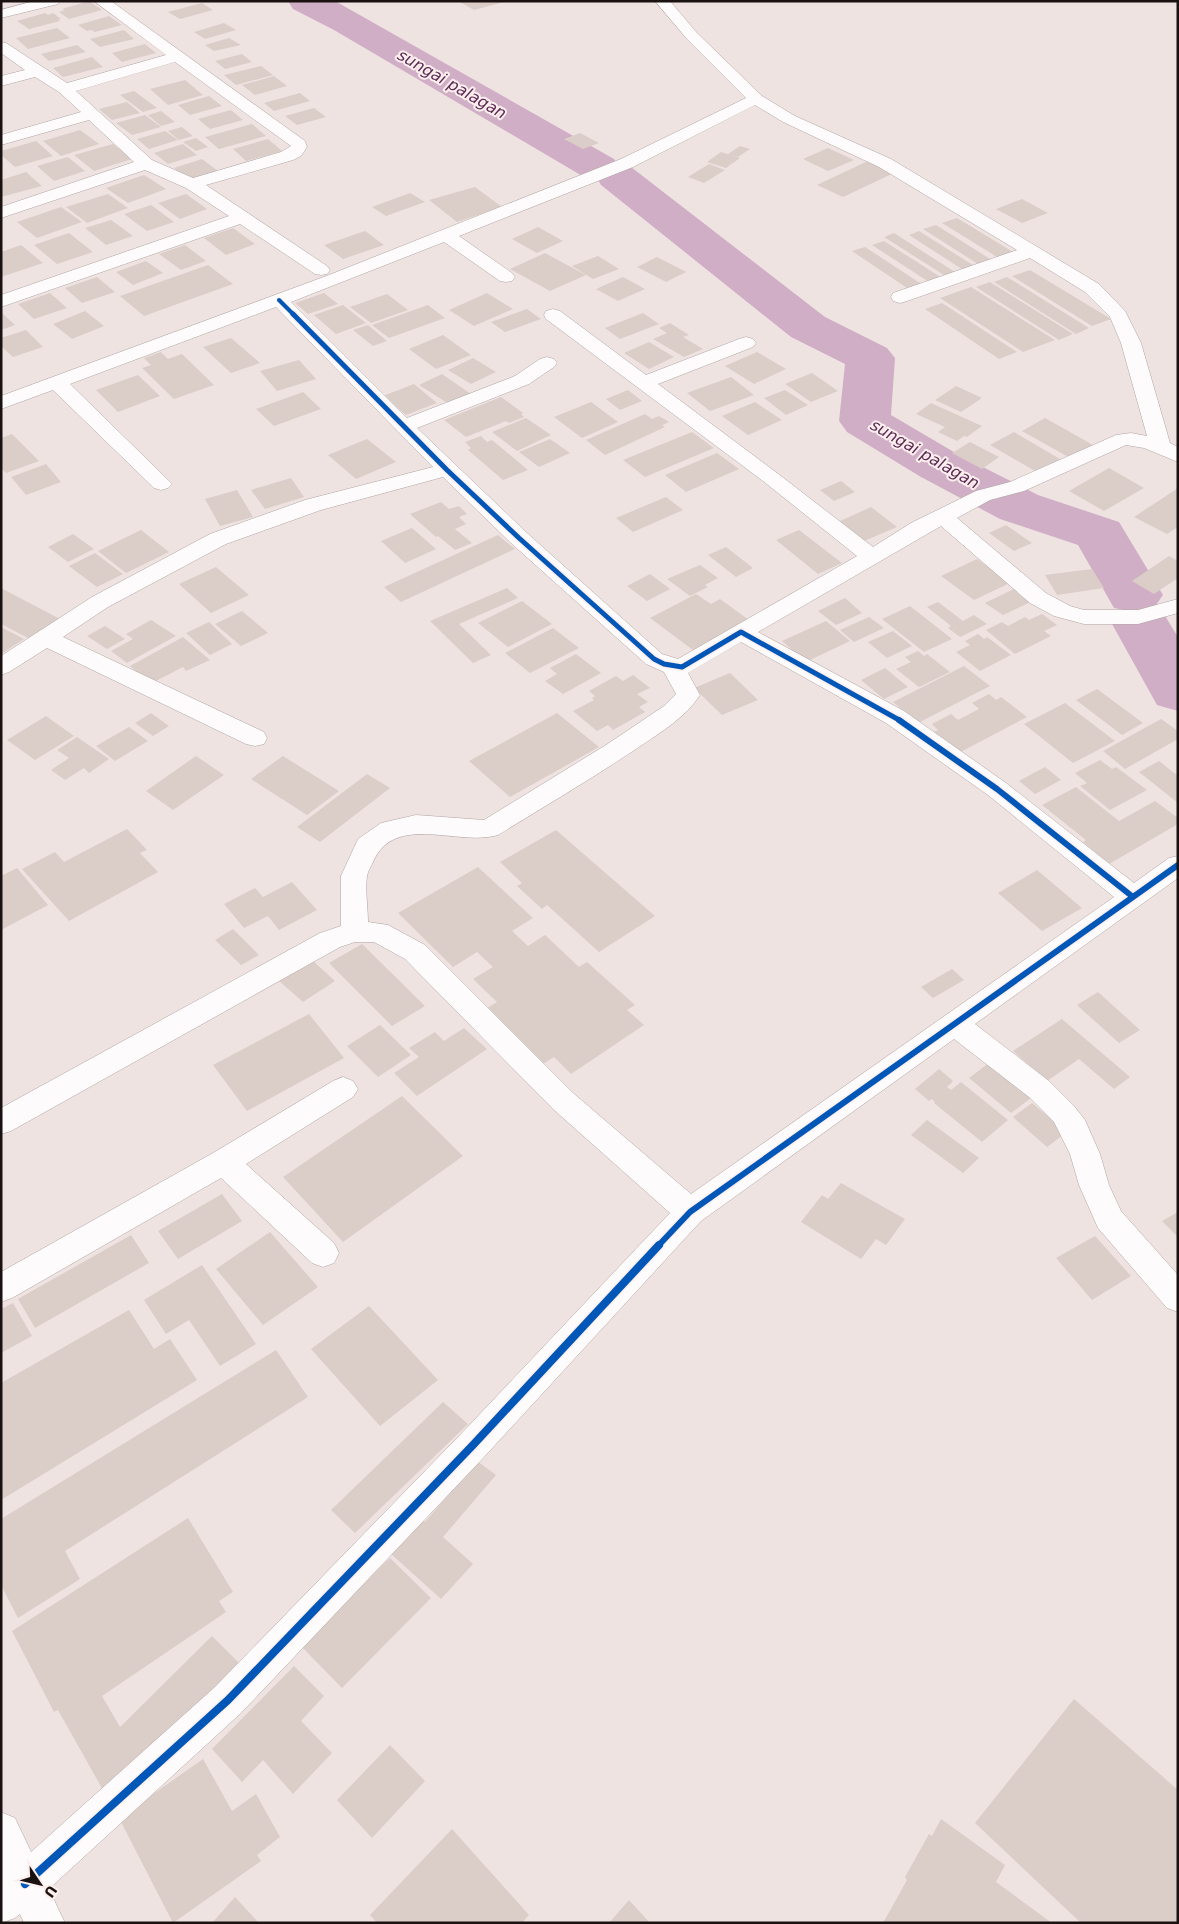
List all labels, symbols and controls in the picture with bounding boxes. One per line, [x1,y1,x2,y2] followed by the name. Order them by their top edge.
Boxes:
[394,45,510,123] water label: sungai palagan
[867,415,983,493] water label: sungai palagan
[15,1859,65,1909] north arrow
[41,1882,60,1901] text: U

